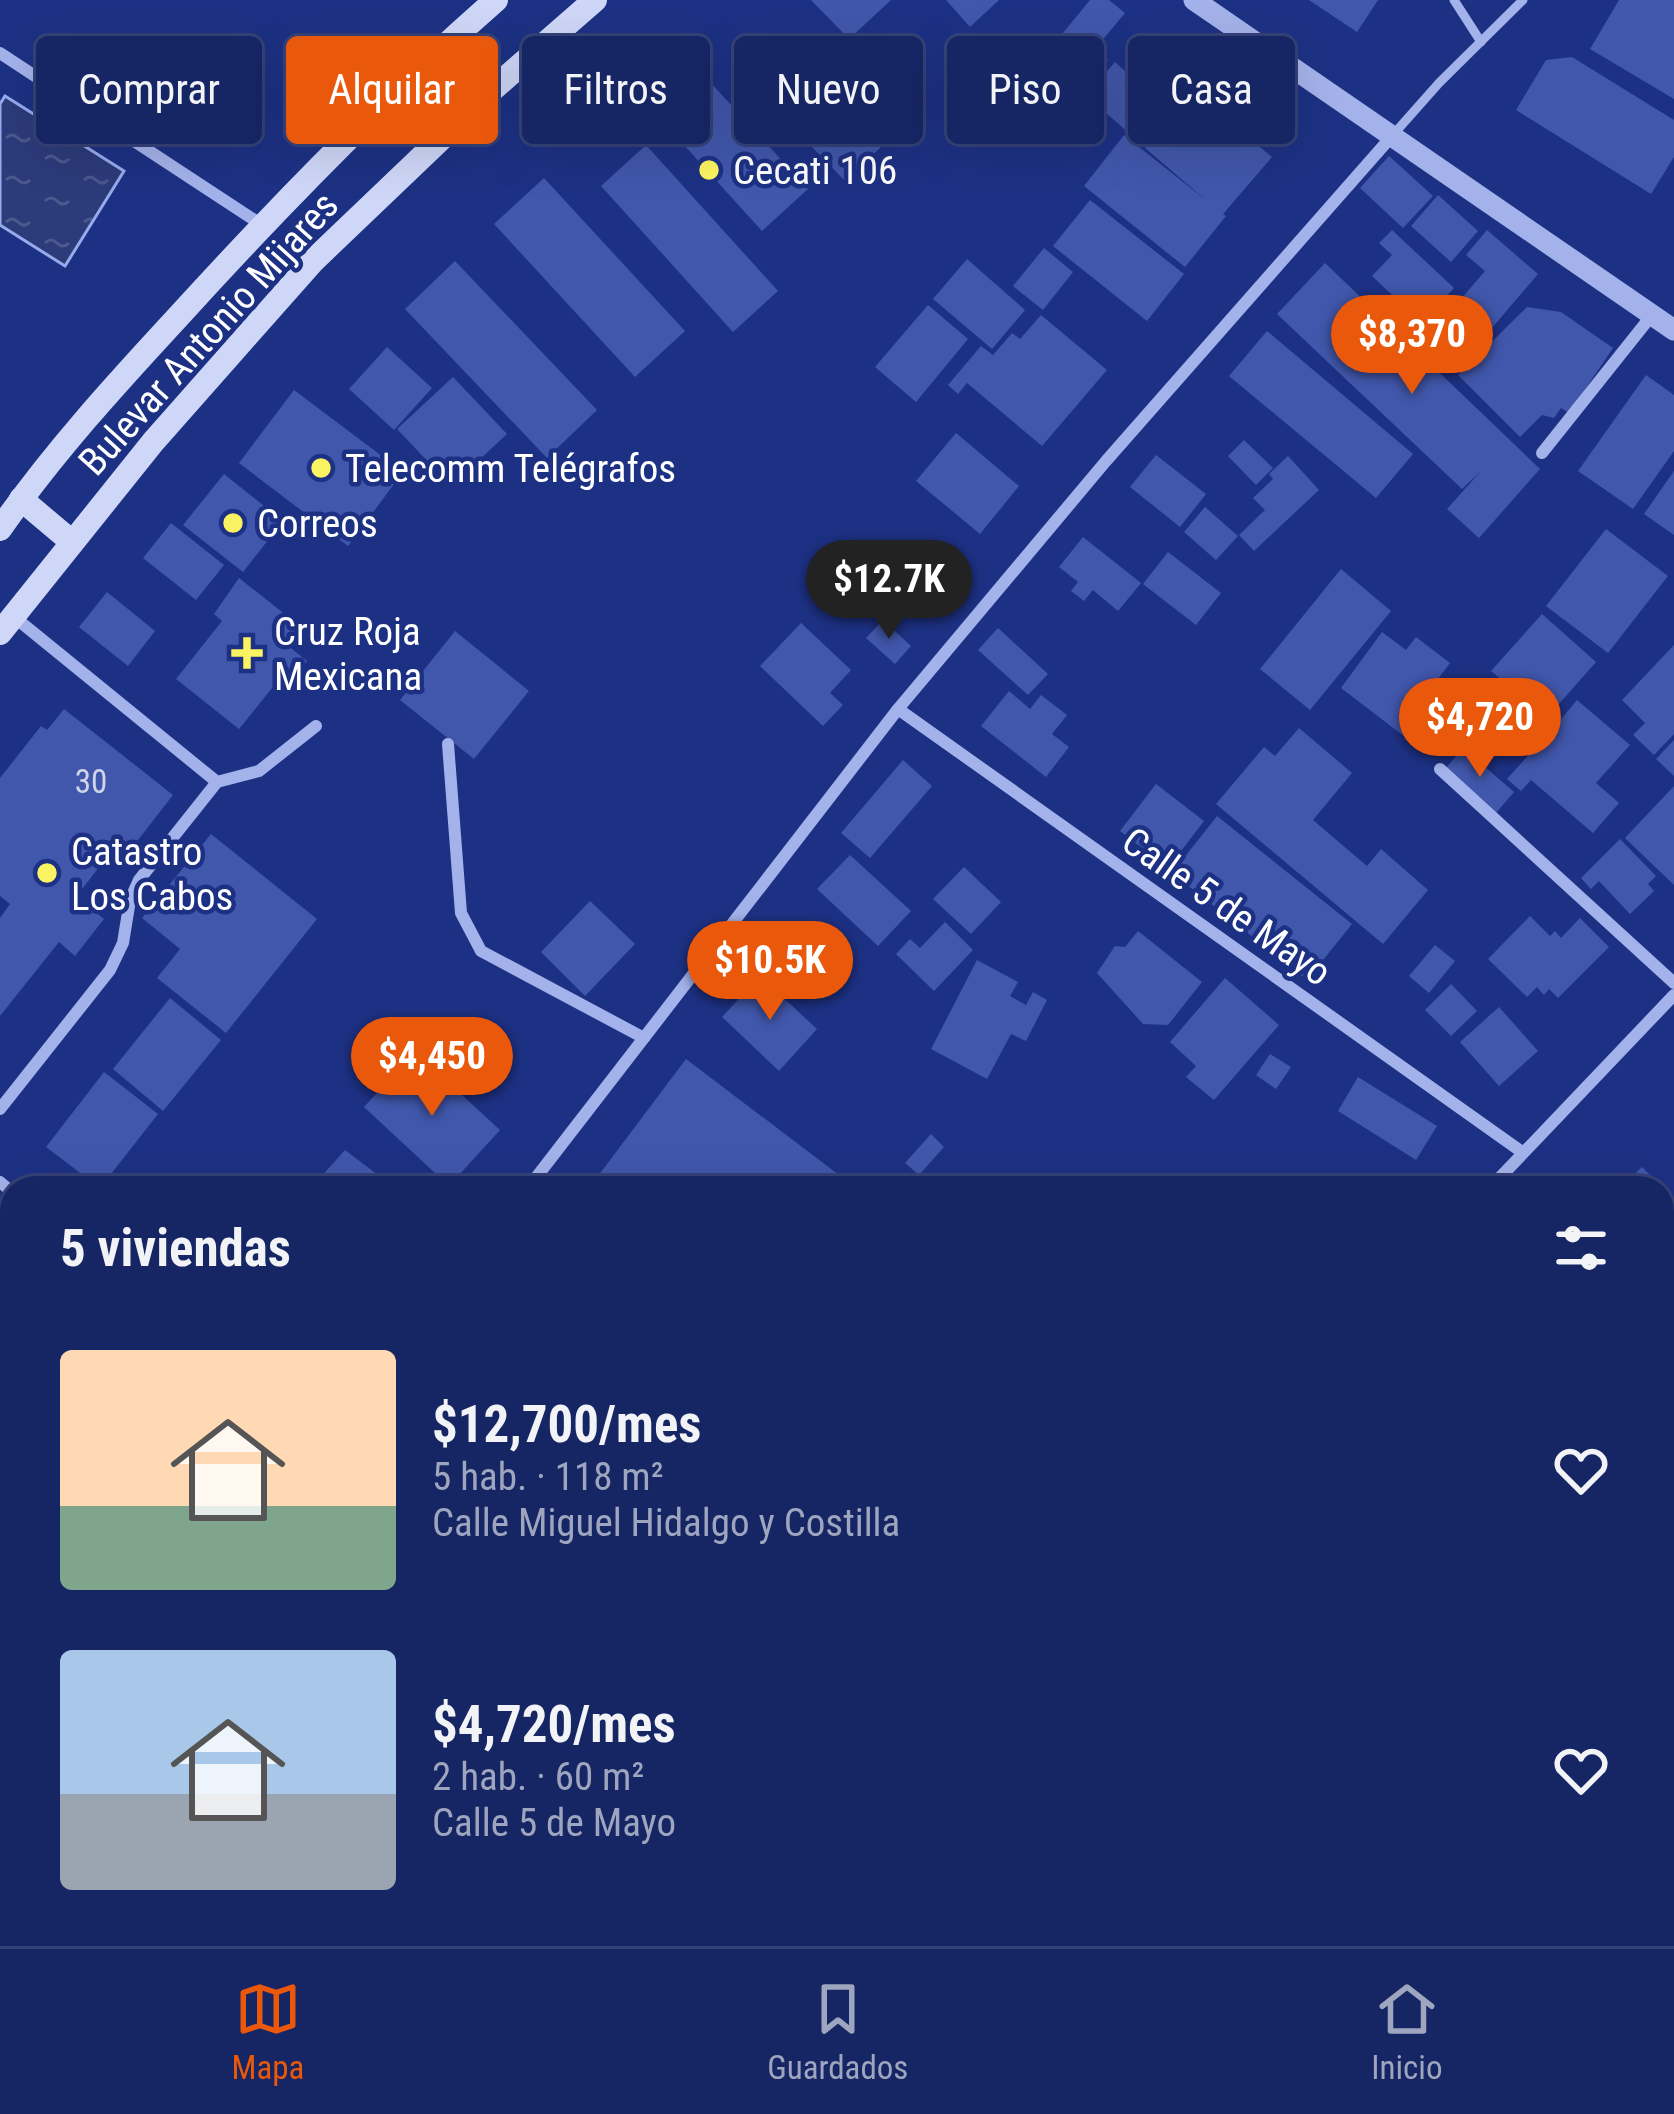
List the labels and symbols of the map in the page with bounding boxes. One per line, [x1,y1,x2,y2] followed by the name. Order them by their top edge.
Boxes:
[733,148,897,194] place label: Cecati 106
[696,157,722,183] marker: Cecati 106
[70,183,348,485] street label: Bulevar Antonio Mijares
[1314,295,1510,397] pin: $8,370
[345,446,676,492] place label: Telecomm Telégrafos
[308,455,334,481] marker: Telecomm Telégrafos
[257,501,378,547] place label: Correos
[220,510,246,536] marker: Correos
[791,540,987,642] pin: $12.7K
[274,609,422,700] place label: Cruz Roja Mexicana
[231,637,263,669] marker: Cruz Roja Mexicana
[1382,678,1578,780] pin: $4,720
[75,762,107,801] house number: 30
[1113,818,1340,996] street label: Calle 5 de Mayo
[71,829,233,920] place label: Catastro Los Cabos
[34,860,60,886] marker: Catastro Los Cabos
[672,921,868,1023] pin: $10.5K
[334,1017,530,1119] pin: $4,450

